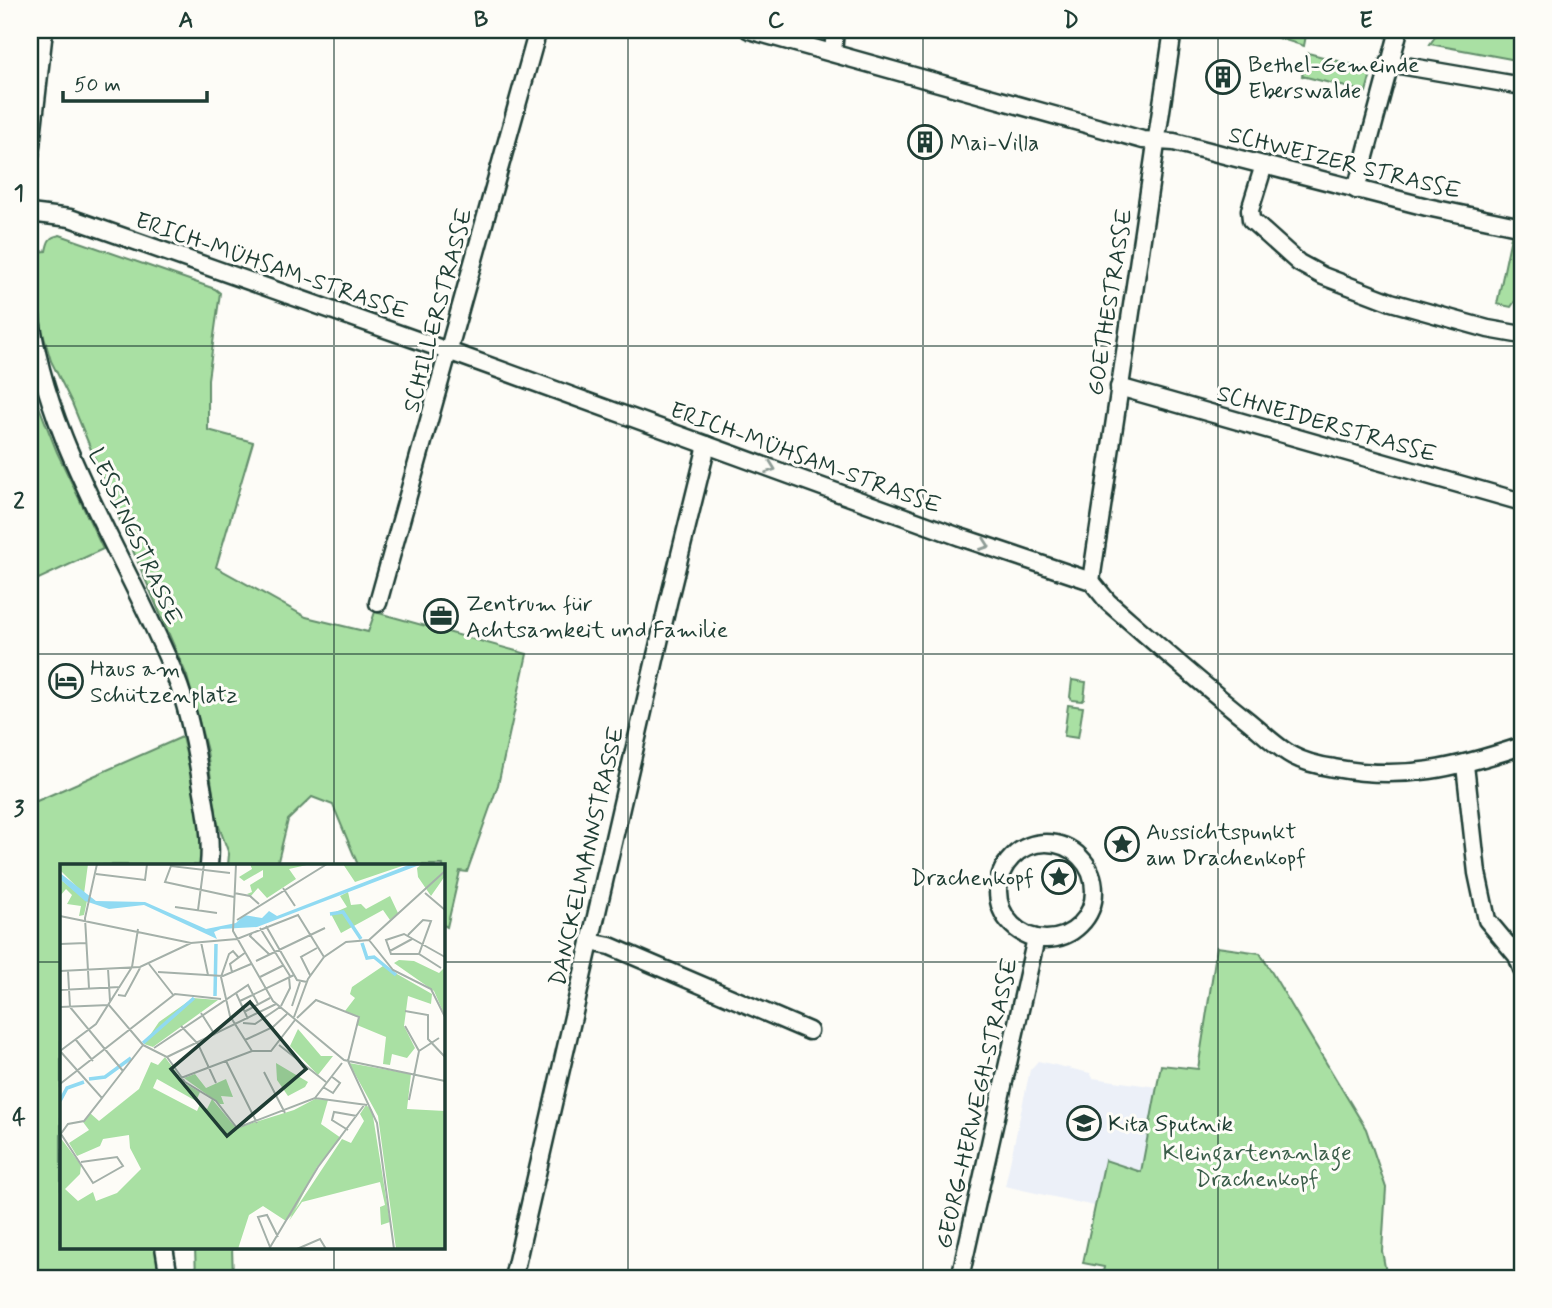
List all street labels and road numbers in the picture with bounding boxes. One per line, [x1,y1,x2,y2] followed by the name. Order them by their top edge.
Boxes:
[1225,121,1464,207] street label: SCHWEIZER STRASSE
[397,205,481,416] street label: SCHILLERSTRASSE
[131,206,412,328] street label: ERICH-MÜHSAM-STRASSE
[1081,207,1141,398] street label: GOETHESTRASSE
[1213,379,1440,471] street label: SCHNEIDERSTRASSE
[666,396,945,522] street label: ERICH-MÜHSAM-STRASSE
[80,444,188,630] street label: LESSINGSTRASSE
[543,724,632,989] street label: DANCKELMANNSTRASSE
[930,955,1026,1252] street label: GEORG-HERWEGH-STRASSE

